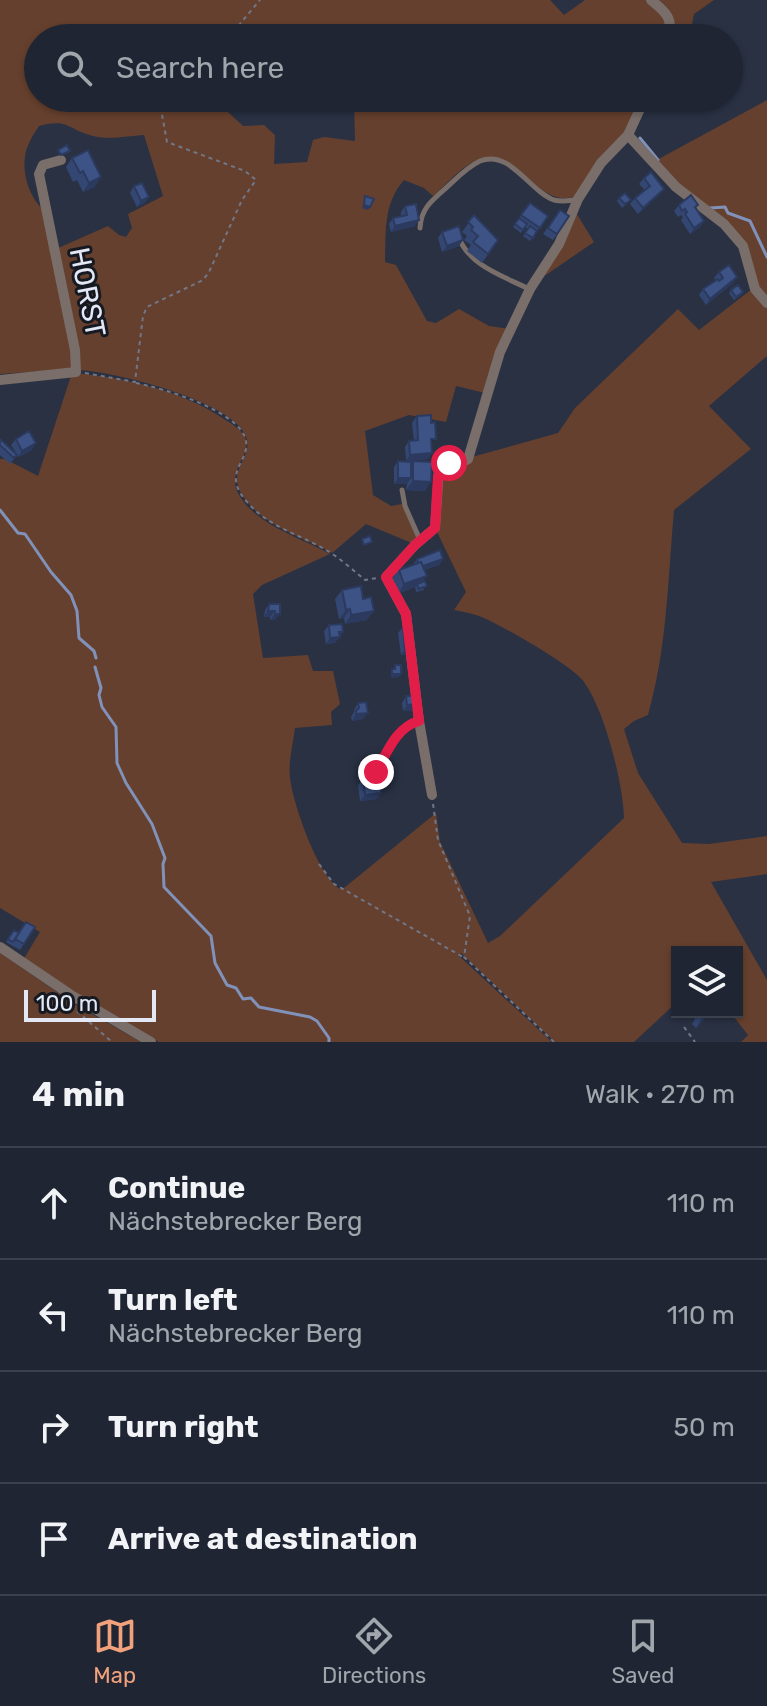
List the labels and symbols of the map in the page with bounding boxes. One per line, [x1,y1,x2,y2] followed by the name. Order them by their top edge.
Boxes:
[63,244,112,340] street label: HORST
[431,445,467,481] route start
[358,754,394,790] route end
[24,986,156,1022] scale bar

